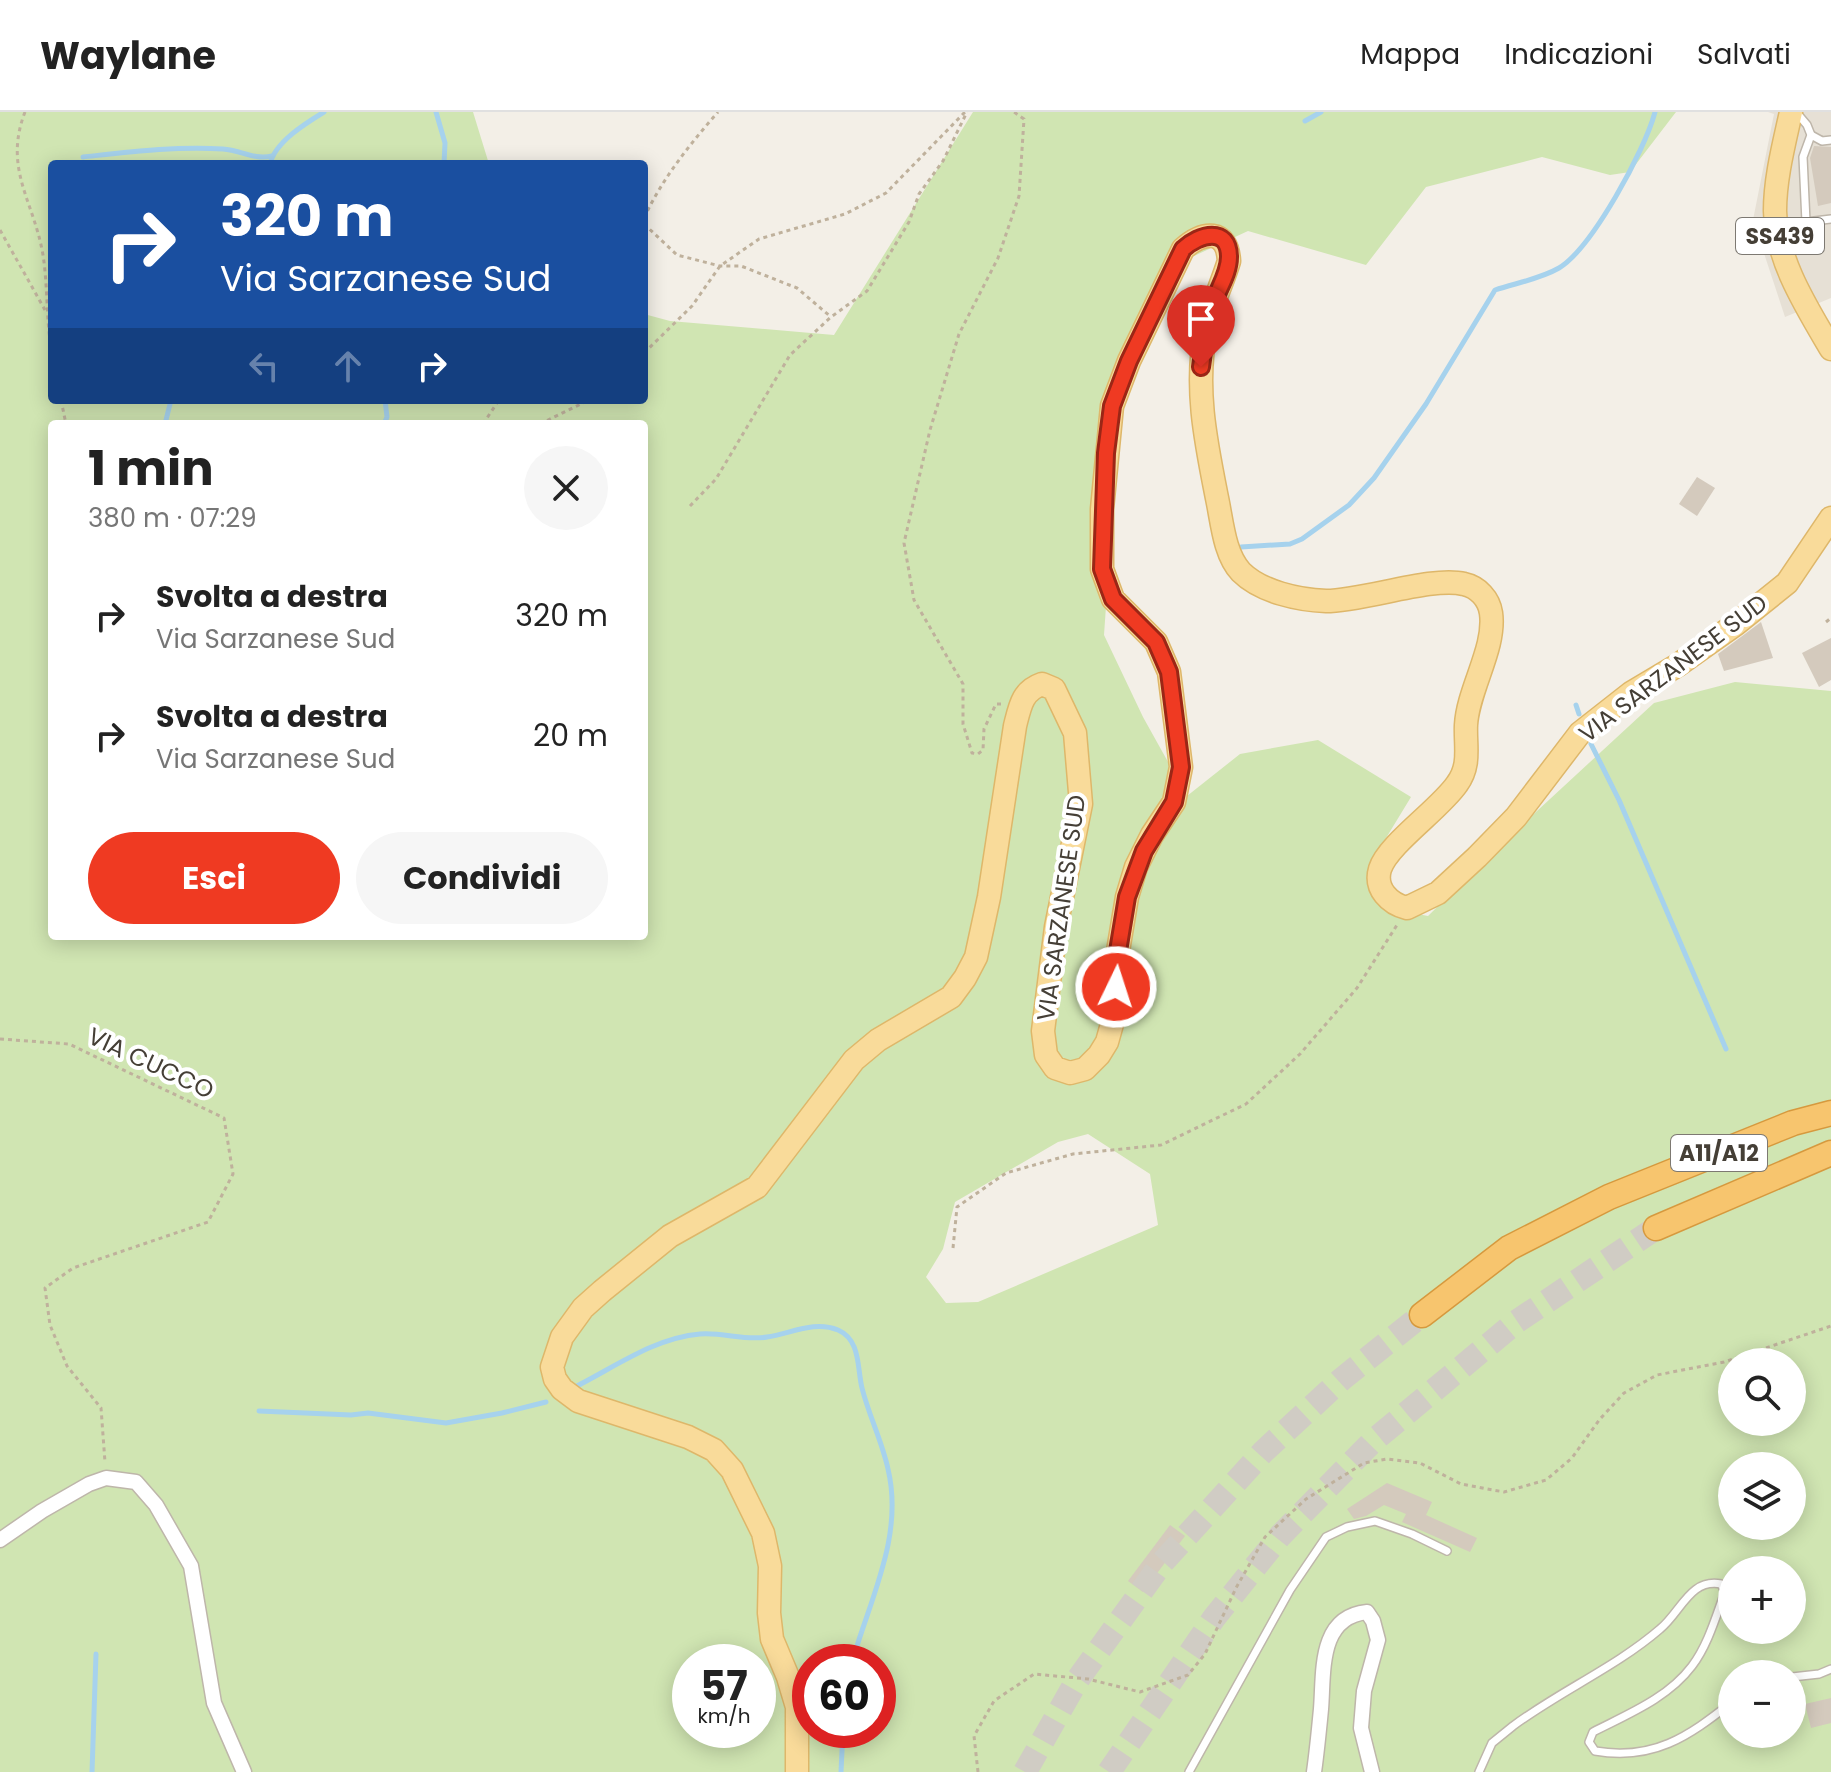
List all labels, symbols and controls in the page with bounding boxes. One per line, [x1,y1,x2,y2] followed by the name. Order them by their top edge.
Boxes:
[40,29,216,82] text: Waylane
[1360,35,1460,74] text: Mappa
[1504,35,1653,74] text: Indicazioni
[1697,35,1791,74] text: Salvati
[220,177,394,256] text: 320 m
[88,192,192,296] icon: right
[1736,218,1824,254] road number: SS439
[220,253,551,304] text: Via Sarzanese Sud
[1167,285,1235,367] pin
[1179,297,1223,341] icon: arrive
[242,344,286,388] icon: left
[326,344,370,388] icon: ahead
[410,344,454,388] icon: right
[88,435,214,502] text: 1 min
[524,446,608,530] button: close
[88,500,257,536] text: 380 m · 07:29
[156,575,388,618] text: Svolta a destra
[1572,586,1774,750] street label: VIA SARZANESE SUD
[88,594,132,638] icon: right
[515,594,608,637] text: 320 m
[156,621,395,657] text: Via Sarzanese Sud
[156,695,388,738] text: Svolta a destra
[88,714,132,758] icon: right
[533,714,608,757] text: 20 m
[156,741,395,777] text: Via Sarzanese Sud
[1029,793,1093,1023] street label: VIA SARZANESE SUD
[88,832,340,924] button: Esci
[356,832,608,924] button: Condividi
[1074,945,1158,1029] position arrow
[83,1019,219,1107] street label: VIA CUCCO
[1671,1135,1767,1171] road number: A11/A12
[1718,1348,1806,1748] map controls
[1718,1348,1806,1436] button: search
[1718,1452,1806,1540] button: layers
[1718,1556,1806,1644] button: +
[792,1644,896,1748] speed limit sign: 60
[700,1658,748,1714] text: 57
[1718,1660,1806,1748] button: −
[697,1702,751,1730] text: km/h

